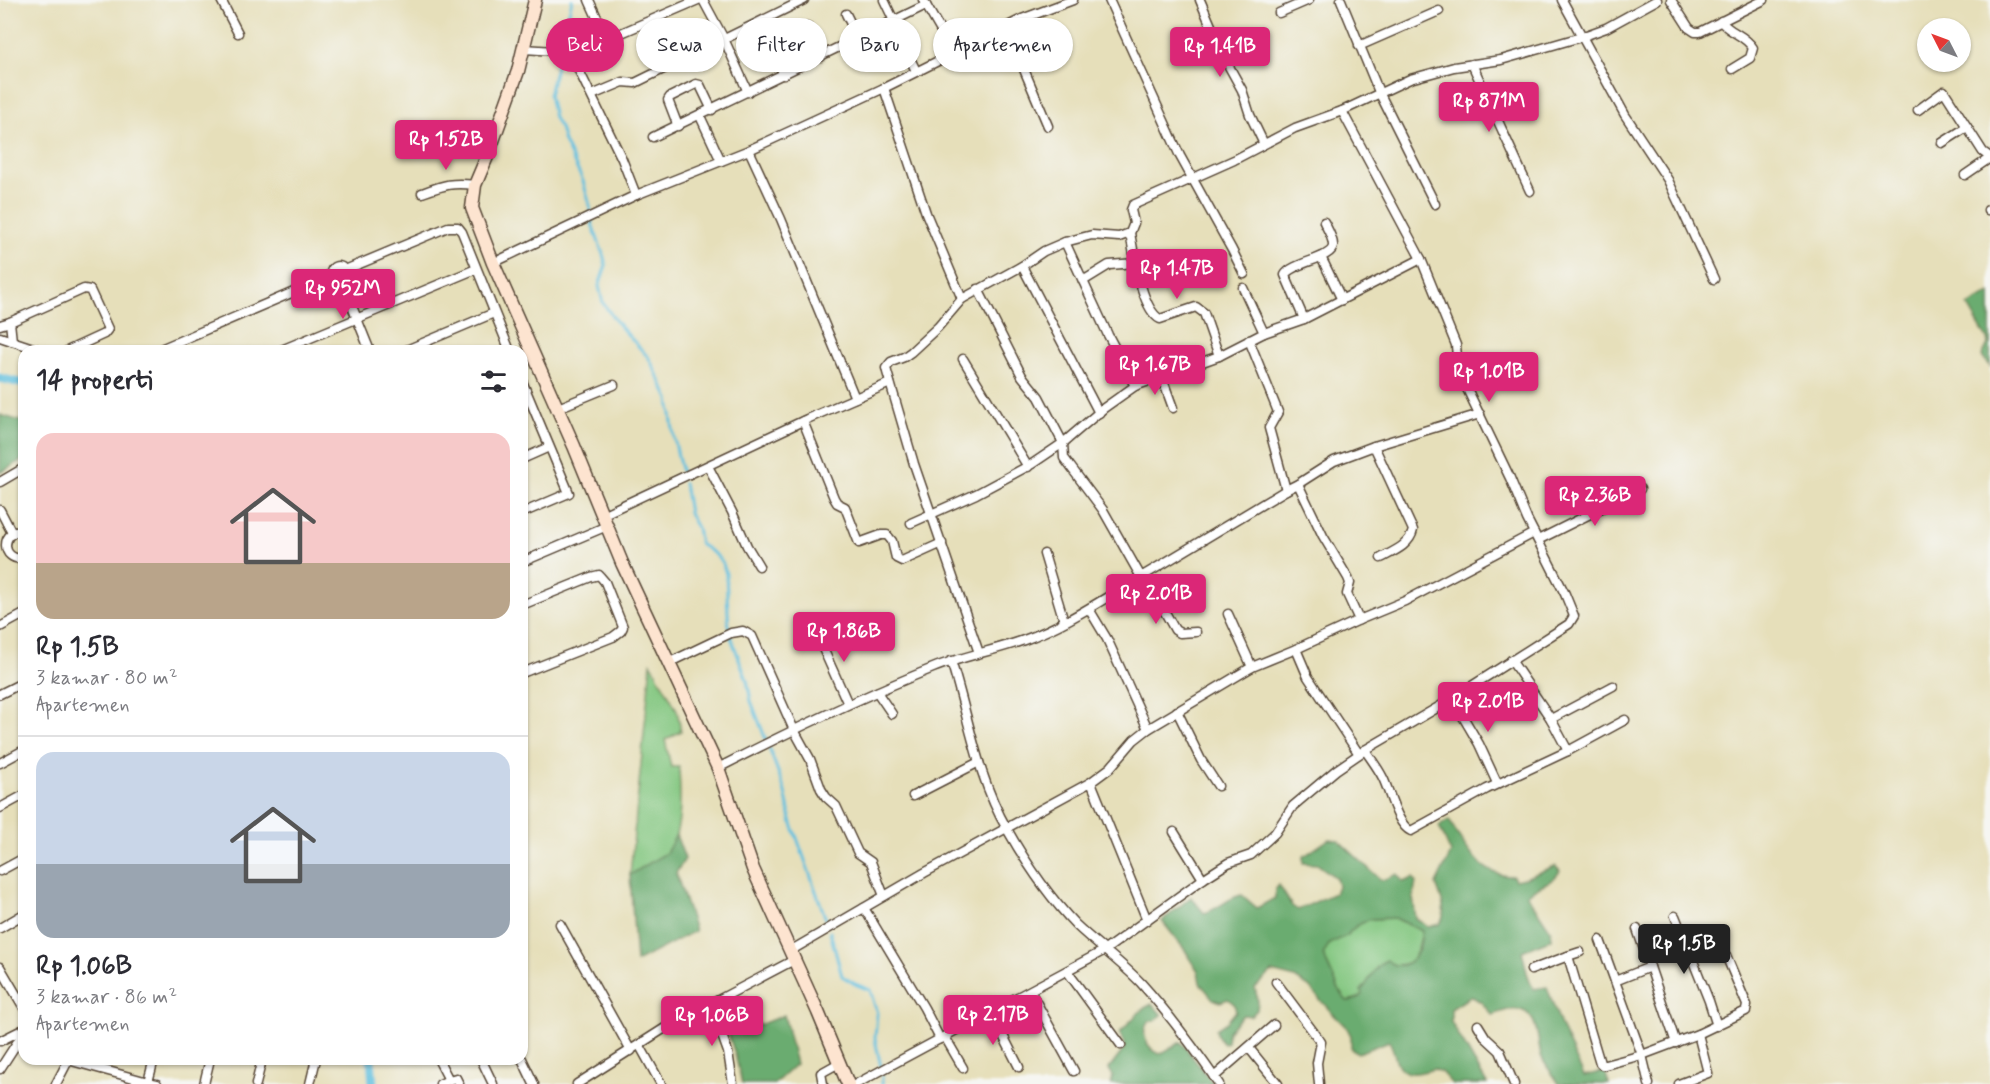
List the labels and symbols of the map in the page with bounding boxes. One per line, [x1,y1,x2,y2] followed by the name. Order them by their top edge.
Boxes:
[1917,18,1971,72] north arrow
[1158,27,1282,78] pin: Rp 1.41B
[1434,82,1544,133] pin: Rp 871M
[384,120,508,171] pin: Rp 1.52B
[1115,249,1239,300] pin: Rp 1.47B
[288,269,398,320] pin: Rp 952M
[1093,345,1217,396] pin: Rp 1.67B
[1427,352,1551,403] pin: Rp 1.01B
[1533,476,1657,527] pin: Rp 2.36B
[1094,574,1218,625] pin: Rp 2.01B
[782,612,906,663] pin: Rp 1.86B
[1426,682,1550,733] pin: Rp 2.01B
[1629,924,1739,975] pin: Rp 1.5B
[931,995,1055,1046] pin: Rp 2.17B
[650,996,774,1047] pin: Rp 1.06B

